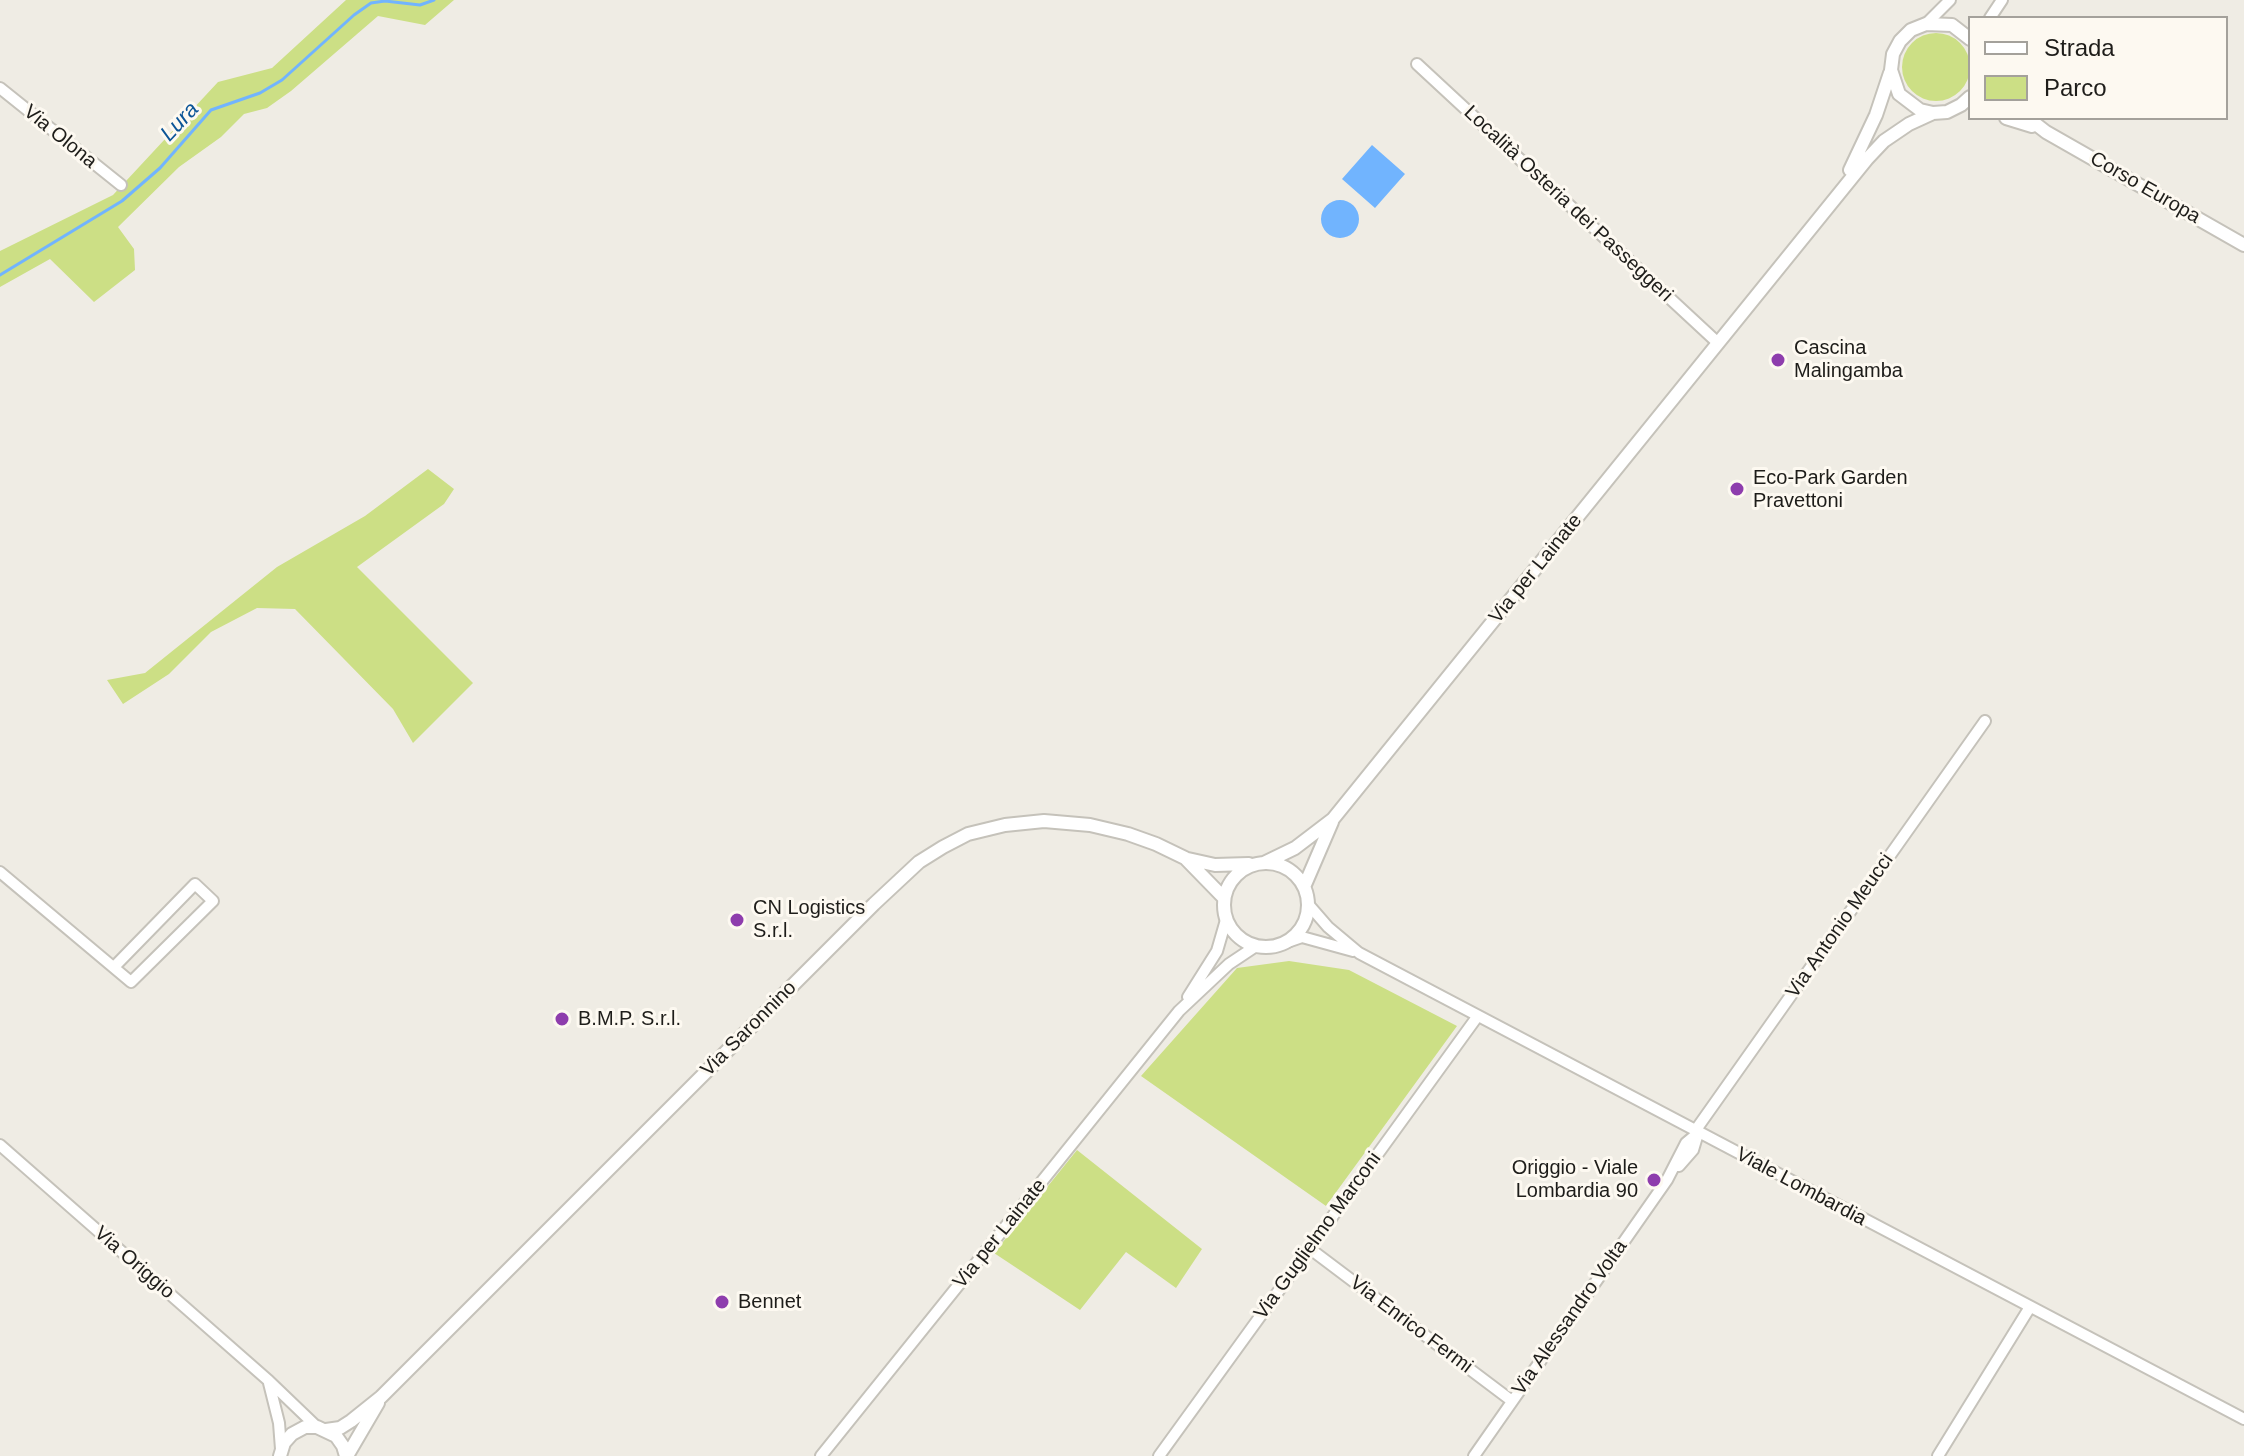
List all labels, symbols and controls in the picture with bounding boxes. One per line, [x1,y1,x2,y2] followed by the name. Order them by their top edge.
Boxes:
[1968,16,2228,120] legend
[2044,34,2115,61] text: Strada
[2044,74,2107,101] text: Parco
[155,97,205,147] water label: Lura
[18,100,102,174] street label: Via Olona
[1459,101,1677,307] street label: Località Osteria dei Passeggeri
[2086,147,2204,229] street label: Corso Europa
[1794,336,1903,383] place label: Cascina Malingamba
[1769,351,1787,369] marker: Cascina Malingamba
[1753,466,1908,513] place label: Eco-Park Garden Pravettoni
[1728,480,1746,498] marker: Eco-Park Garden Pravettoni
[1484,509,1588,629] street label: Via per Lainate
[1781,849,1899,1003] street label: Via Antonio Meucci
[753,896,865,943] place label: CN Logistics S.r.l.
[728,911,746,929] marker: CN Logistics S.r.l.
[696,976,802,1082] street label: Via Saronnino
[578,1007,681,1031] place label: B.M.P. S.r.l.
[553,1010,571,1028] marker: B.M.P. S.r.l.
[1732,1143,1870,1231] street label: Viale Lombardia
[1249,1148,1387,1324] street label: Via Guglielmo Marconi
[1512,1156,1638,1203] place label: Origgio - Viale Lombardia 90
[1645,1171,1663,1189] marker: Origgio - Viale Lombardia 90
[948,1174,1052,1294] street label: Via per Lainate
[89,1222,179,1304] street label: Via Origgio
[1507,1236,1633,1400] street label: Via Alessandro Volta
[1345,1271,1477,1379] street label: Via Enrico Fermi
[738,1290,801,1314] place label: Bennet
[713,1293,731,1311] marker: Bennet

